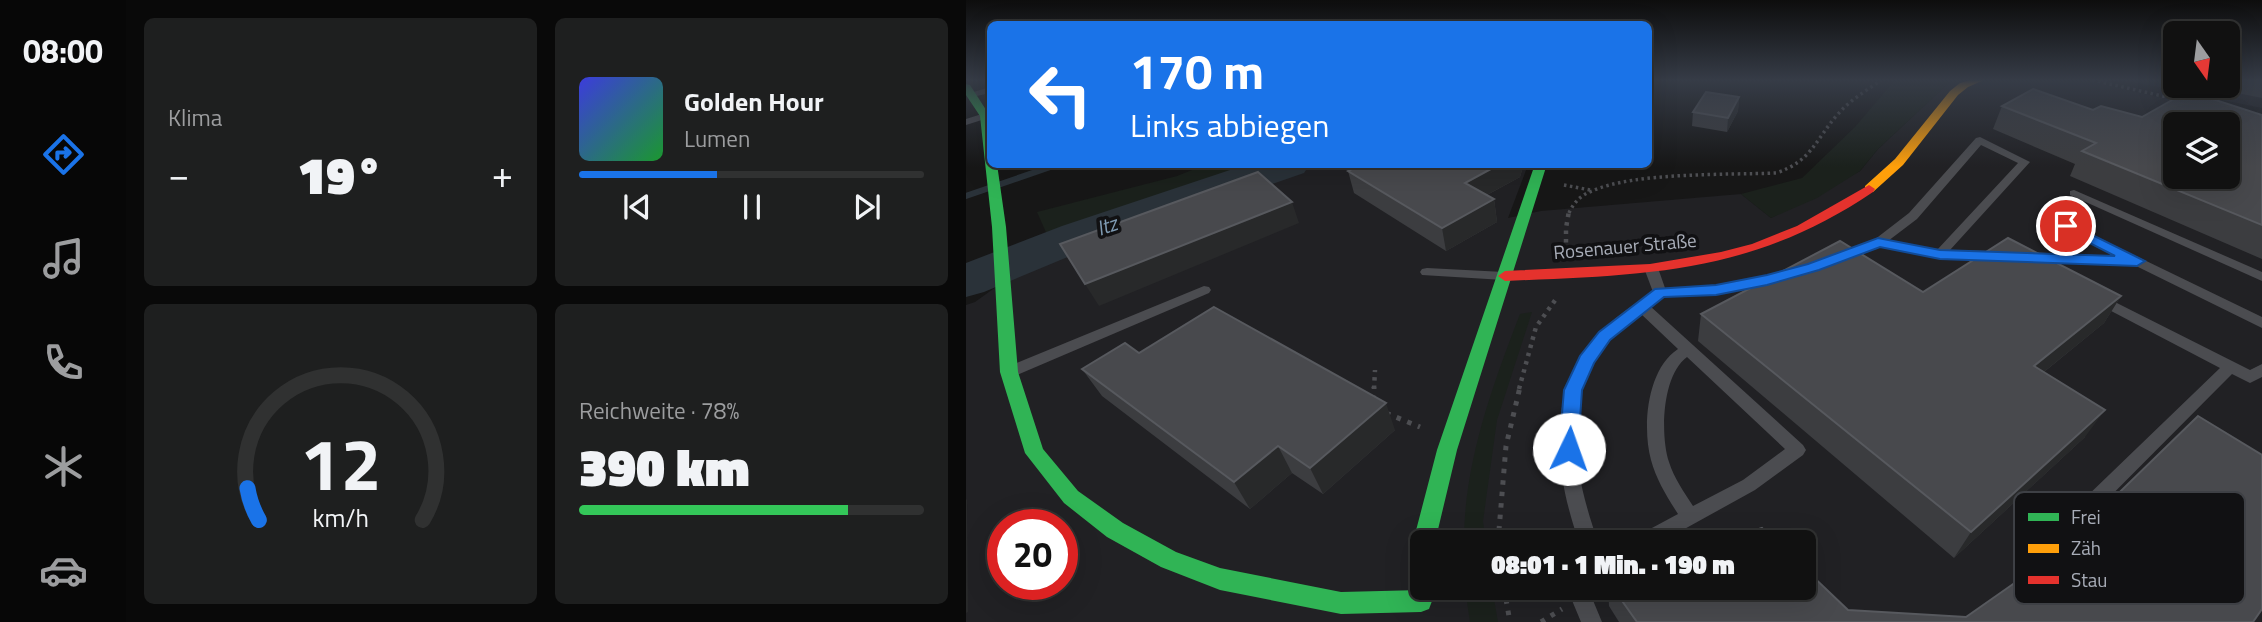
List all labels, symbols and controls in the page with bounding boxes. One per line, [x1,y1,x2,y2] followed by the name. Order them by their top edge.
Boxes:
[2163,21,2240,98] north arrow
[2163,21,2240,189] map controls
[23,27,103,75] text: 08:00
[1130,33,1264,108] text: 170 m
[1015,49,1106,140] icon: left
[684,82,824,121] text: Golden Hour
[168,100,222,135] text: Klima
[1130,101,1329,149] text: Links abbiegen
[2163,112,2240,189] button: layers
[684,121,750,156] text: Lumen
[39,130,88,179] icon: directions
[298,135,383,214] text: 19°
[168,145,189,203] text: −
[492,145,513,203] text: +
[618,188,656,226] icon: previous
[733,188,771,226] icon: pause
[848,188,886,226] icon: next
[2036,196,2096,256] pin
[1092,206,1124,243] water label: Itz
[2047,207,2085,245] icon: arrive
[1552,225,1698,266] street label: Rosenauer Straße
[39,234,88,283] icon: music
[39,338,88,387] icon: phone
[579,393,739,428] text: Reichweite · 78%
[300,408,381,518] text: 12
[1532,412,1606,486] position arrow
[579,427,750,506] text: 390 km
[39,442,88,491] icon: climate
[2014,492,2245,604] legend
[312,499,369,537] text: km/h
[2071,502,2101,531] text: Frei
[987,509,1078,600] speed limit sign: 20
[2071,533,2101,562] text: Zäh
[1491,545,1735,584] text: 08:01 · 1 Min. · 190 m
[39,546,88,595] icon: car
[2071,565,2107,594] text: Stau

